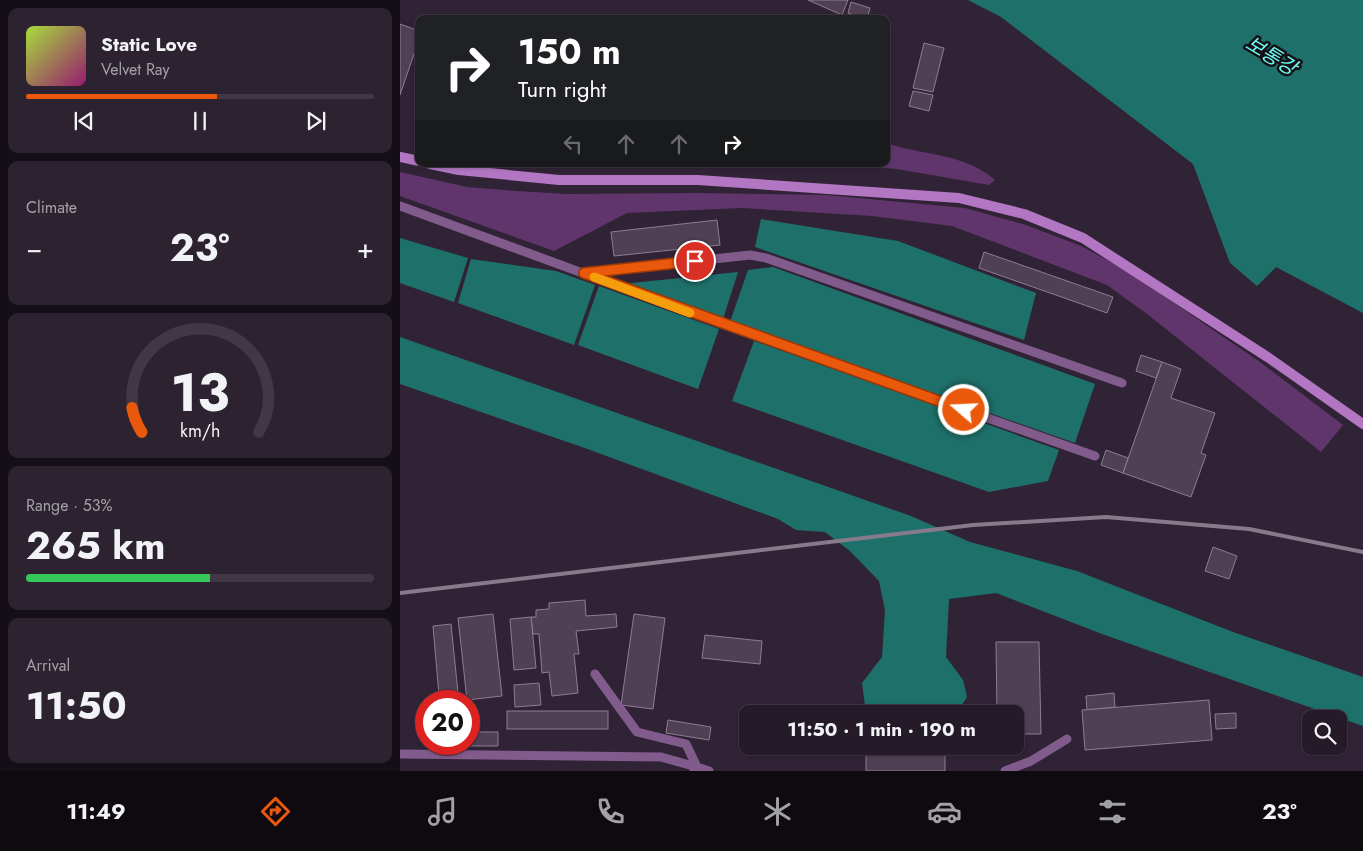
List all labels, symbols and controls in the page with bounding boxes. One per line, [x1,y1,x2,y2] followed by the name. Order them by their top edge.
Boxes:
[518,27,621,77] text: 150 m
[1240,29,1304,84] water label: 보통강
[101,31,197,58] text: Static Love
[435,35,500,100] icon: right
[101,58,170,81] text: Velvet Ray
[518,73,606,105] text: Turn right
[70,107,98,135] icon: previous
[186,107,214,135] icon: pause
[302,107,330,135] icon: next
[559,130,587,158] icon: left
[612,130,640,158] icon: ahead
[665,130,693,158] icon: ahead
[718,130,746,158] icon: right
[26,196,77,219] text: Climate
[170,220,230,275] text: 23°
[26,228,43,269] text: −
[357,228,374,269] text: +
[674,240,716,282] pin
[681,247,709,275] icon: arrive
[171,355,229,431] text: 13
[937,383,989,435] position arrow
[180,418,220,444] text: km/h
[26,494,113,517] text: Range · 53%
[26,518,165,573] text: 265 km
[26,654,70,677] text: Arrival
[26,678,127,733] text: 11:50
[415,690,480,755] speed limit sign: 20
[1302,710,1347,755] map controls
[1302,710,1347,755] button: search
[787,716,976,743] text: 11:50 · 1 min · 190 m
[258,794,293,829] icon: directions
[425,794,460,829] icon: music
[593,794,628,829] icon: phone
[760,794,795,829] icon: climate
[927,794,962,829] icon: car
[1095,794,1130,829] icon: filters
[66,795,126,827] text: 11:49
[1262,795,1297,827] text: 23°

